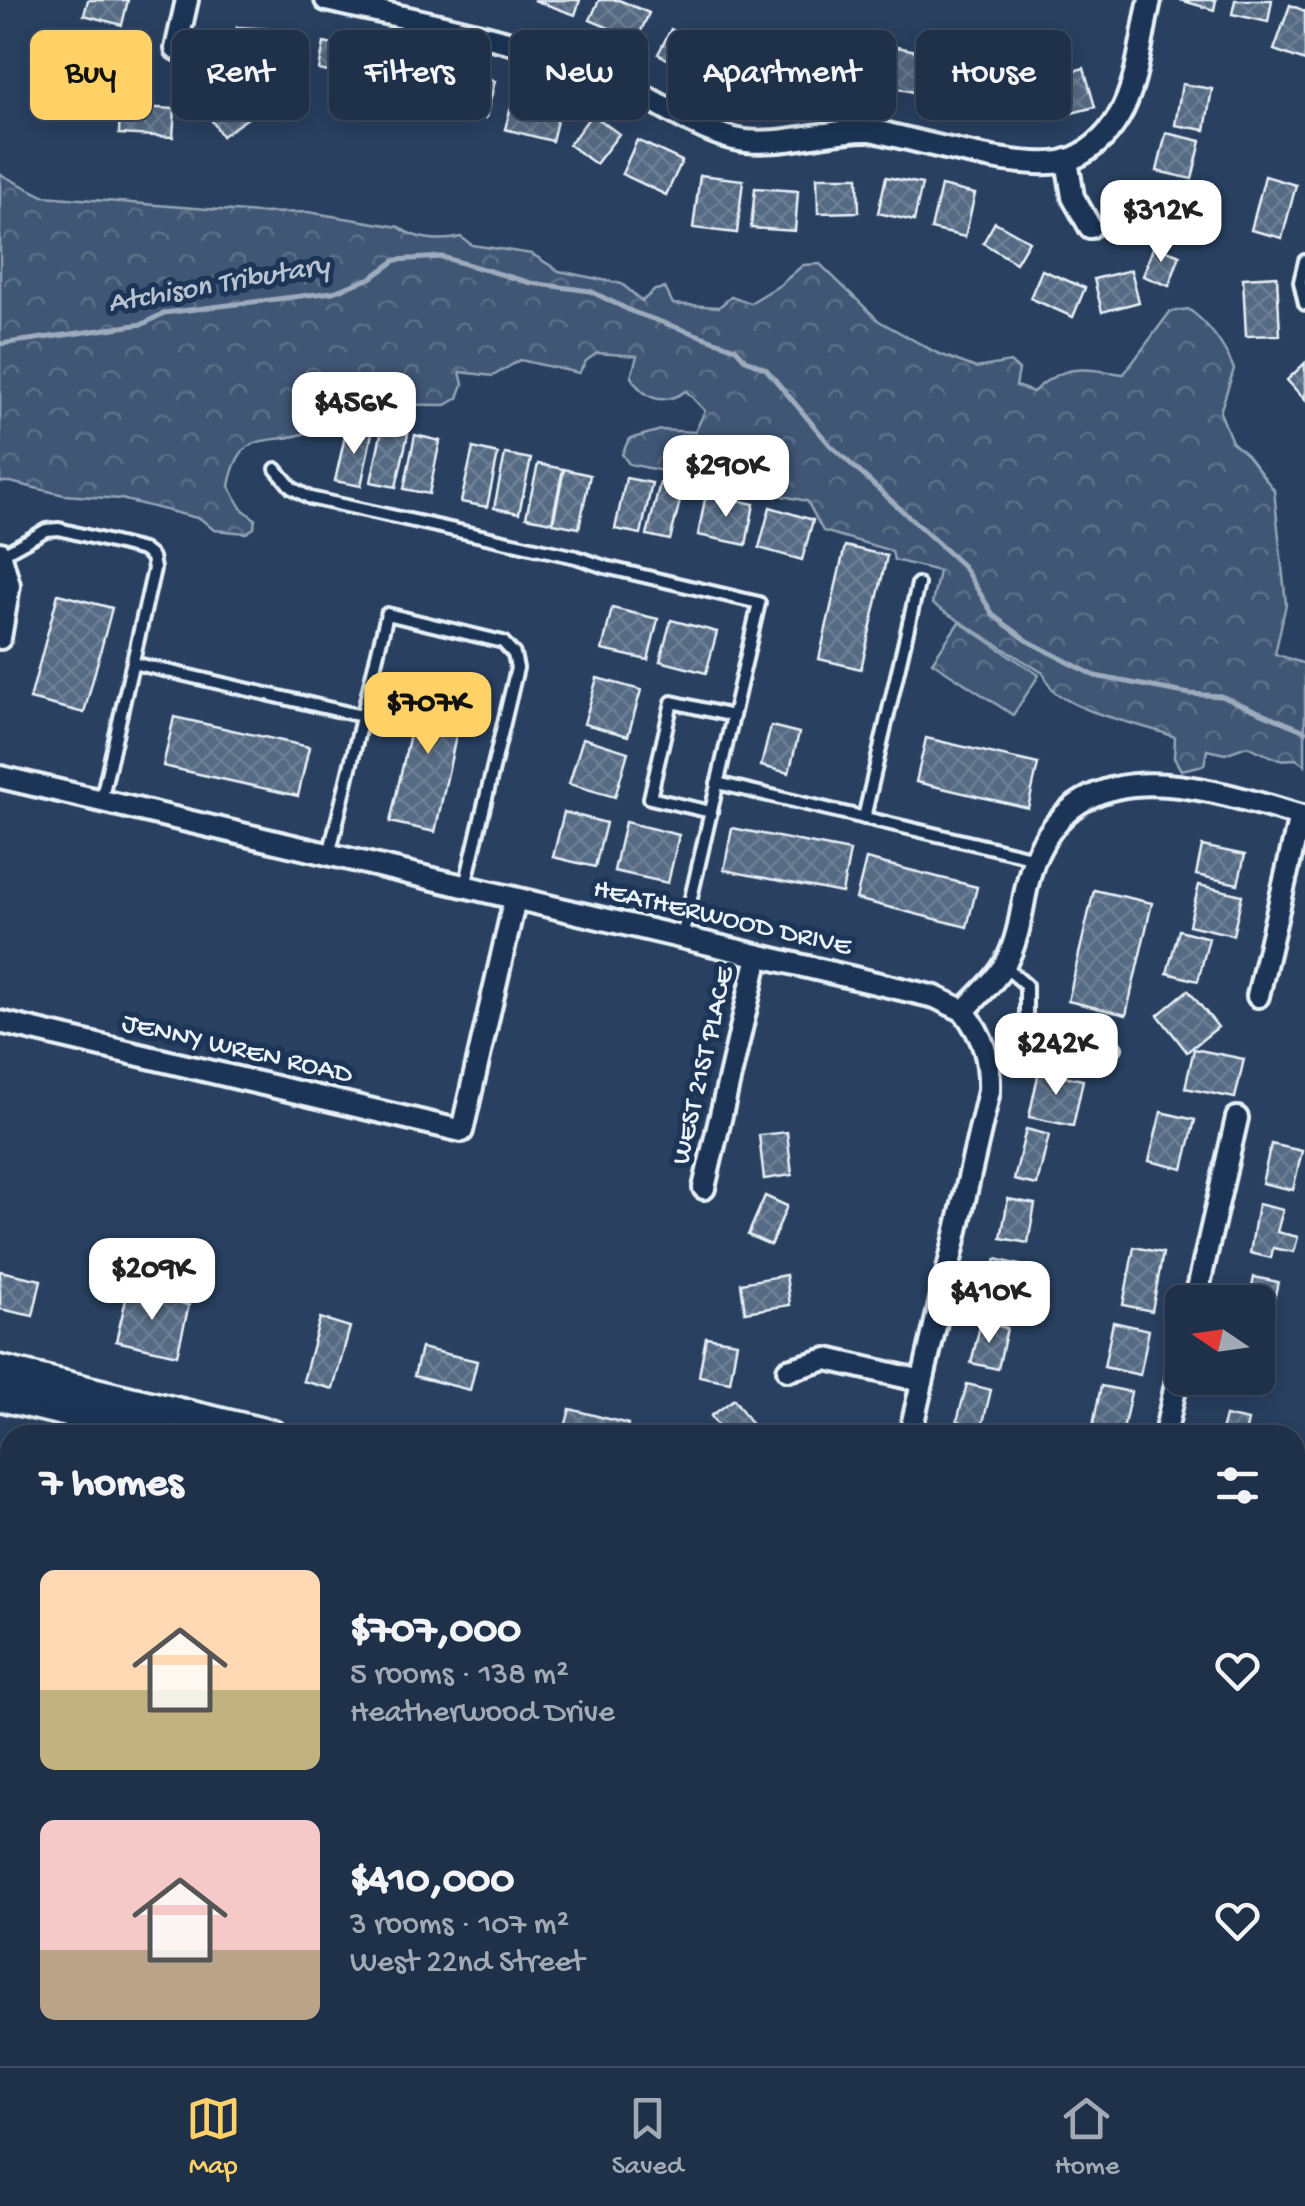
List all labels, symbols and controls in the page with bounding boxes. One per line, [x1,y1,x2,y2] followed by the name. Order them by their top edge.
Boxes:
[30,30,152,120] chip: Buy
[172,30,309,120] chip: Rent
[329,30,490,120] chip: Filters
[510,30,648,120] chip: New
[668,30,896,120] chip: Apartment
[916,30,1071,120] chip: House
[1091,180,1231,265] pin: $312K
[1122,193,1200,231] text: $312K
[106,249,334,323] water label: Atchison Tributary
[284,372,424,457] pin: $456K
[314,385,394,423] text: $456K
[656,435,796,520] pin: $290K
[685,448,767,486] text: $290K
[358,672,498,757] pin: $707K
[386,685,470,723] text: $707K
[590,873,856,965] street label: HEATHERWOOD DRIVE
[665,962,743,1168] street label: WEST 21ST PLACE
[119,1007,356,1093] street label: JENNY WREN ROAD
[986,1013,1126,1098] pin: $242K
[1017,1026,1095,1064] text: $242K
[82,1238,222,1323] pin: $209K
[111,1251,193,1289] text: $209K
[919,1261,1059,1346] pin: $410K
[950,1274,1028,1312] text: $410K
[1165,1285,1275,1395] north arrow
[1165,1285,1275,1395] map controls
[1210,1458,1265,1513] icon: filters
[40,1461,183,1510] text: 7 homes
[350,1608,521,1657] text: $707,000
[120,1610,240,1730] icon: home
[1210,1643,1265,1698] icon: heart
[350,1657,569,1695] text: 5 rooms · 138 m²
[350,1695,615,1733] text: Heatherwood Drive
[350,1858,514,1907] text: $410,000
[120,1860,240,1980] icon: home
[1210,1893,1265,1948] icon: heart
[350,1907,569,1945] text: 3 rooms · 107 m²
[350,1945,584,1983] text: West 22nd Street
[186,2091,241,2184] tab: Map
[612,2091,683,2184] tab: Saved
[1055,2091,1119,2184] tab: Home

